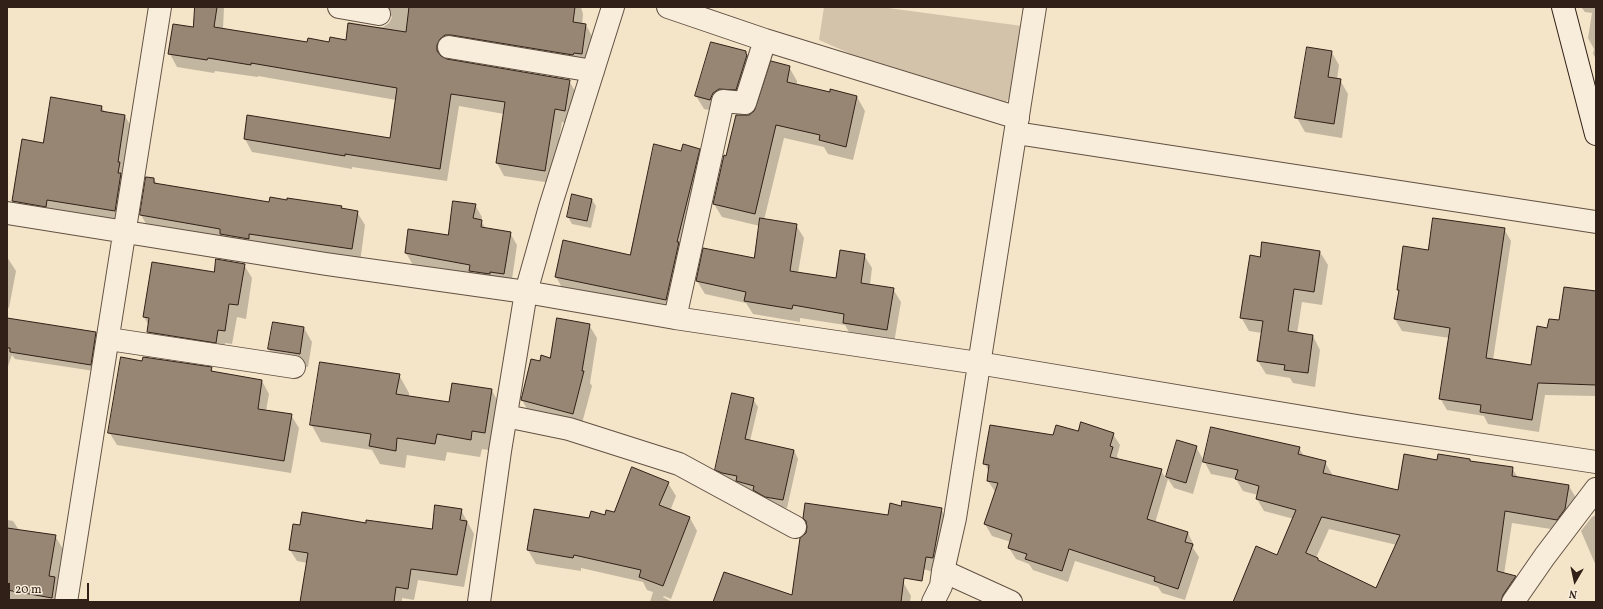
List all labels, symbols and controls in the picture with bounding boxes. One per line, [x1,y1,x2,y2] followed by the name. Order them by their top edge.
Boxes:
[1555,561,1595,601] north arrow
[10,575,91,601] scale bar
[15,582,42,598] text: 20 m
[1568,585,1578,601] text: N

